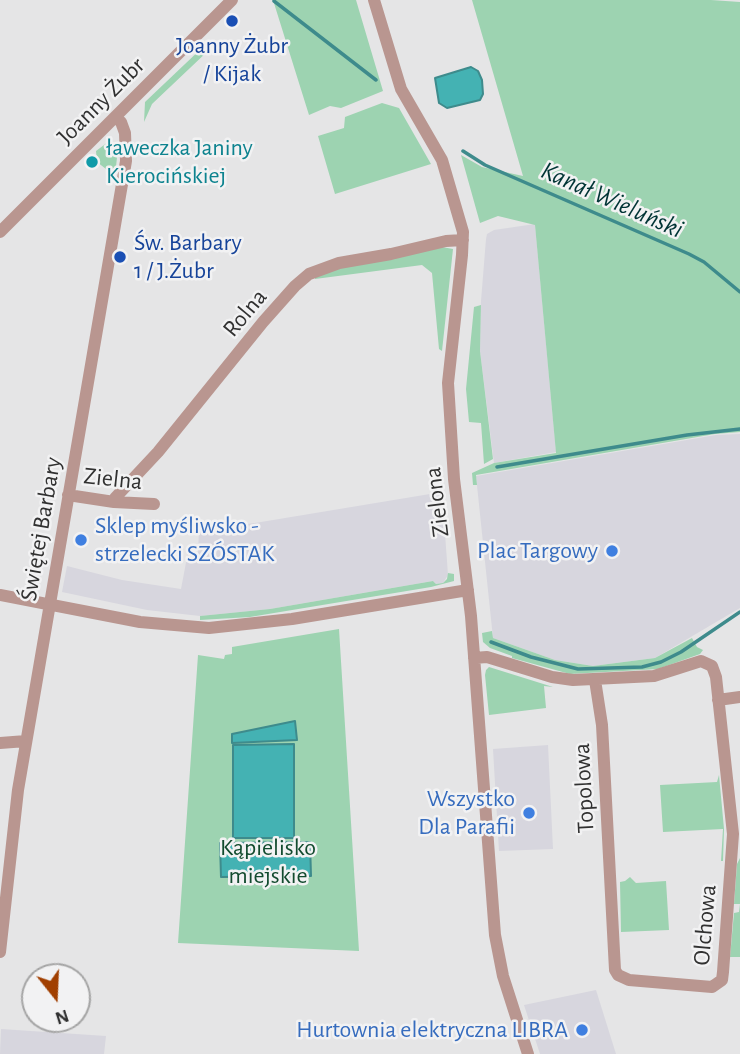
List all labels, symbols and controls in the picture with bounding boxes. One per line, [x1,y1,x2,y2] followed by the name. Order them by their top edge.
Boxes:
[224,13,240,29] marker: Joanny Żubr / Kijak
[176,32,288,88] place label: Joanny Żubr / Kijak
[51,51,151,151] street label: Joanny Żubr
[106,134,253,190] place label: ławeczka Janiny Kierocińskiej
[84,154,100,170] marker: ławeczka Janiny Kierocińskiej
[536,155,688,245] water label: Kanał Wieluński
[134,229,242,285] place label: Św. Barbary 1 / J.Żubr
[112,249,128,265] marker: Św. Barbary 1 / J.Żubr
[217,283,273,343] street label: Rolna
[14,455,68,603] street label: Świętej Barbary
[82,462,144,496] street label: Zielna
[418,465,456,539] street label: Zielona
[95,512,274,568] place label: Sklep myśliwsko - strzelecki SZÓSTAK
[73,532,89,548] marker: Sklep myśliwsko - strzelecki SZÓSTAK
[477,537,598,565] place label: Plac Targowy
[604,543,620,559] marker: Plac Targowy
[567,742,601,834] street label: Topolowa
[418,785,515,841] place label: Wszystko Dla Parafii
[521,805,537,821] marker: Wszystko Dla Parafii
[220,834,316,890] park label: Kąpielisko miejskie
[687,883,723,967] street label: Olchowa
[21,963,91,1033] north arrow
[53,1005,71,1028] text: N
[296,1016,568,1044] place label: Hurtownia elektryczna LIBRA
[574,1022,590,1038] marker: Hurtownia elektryczna LIBRA

